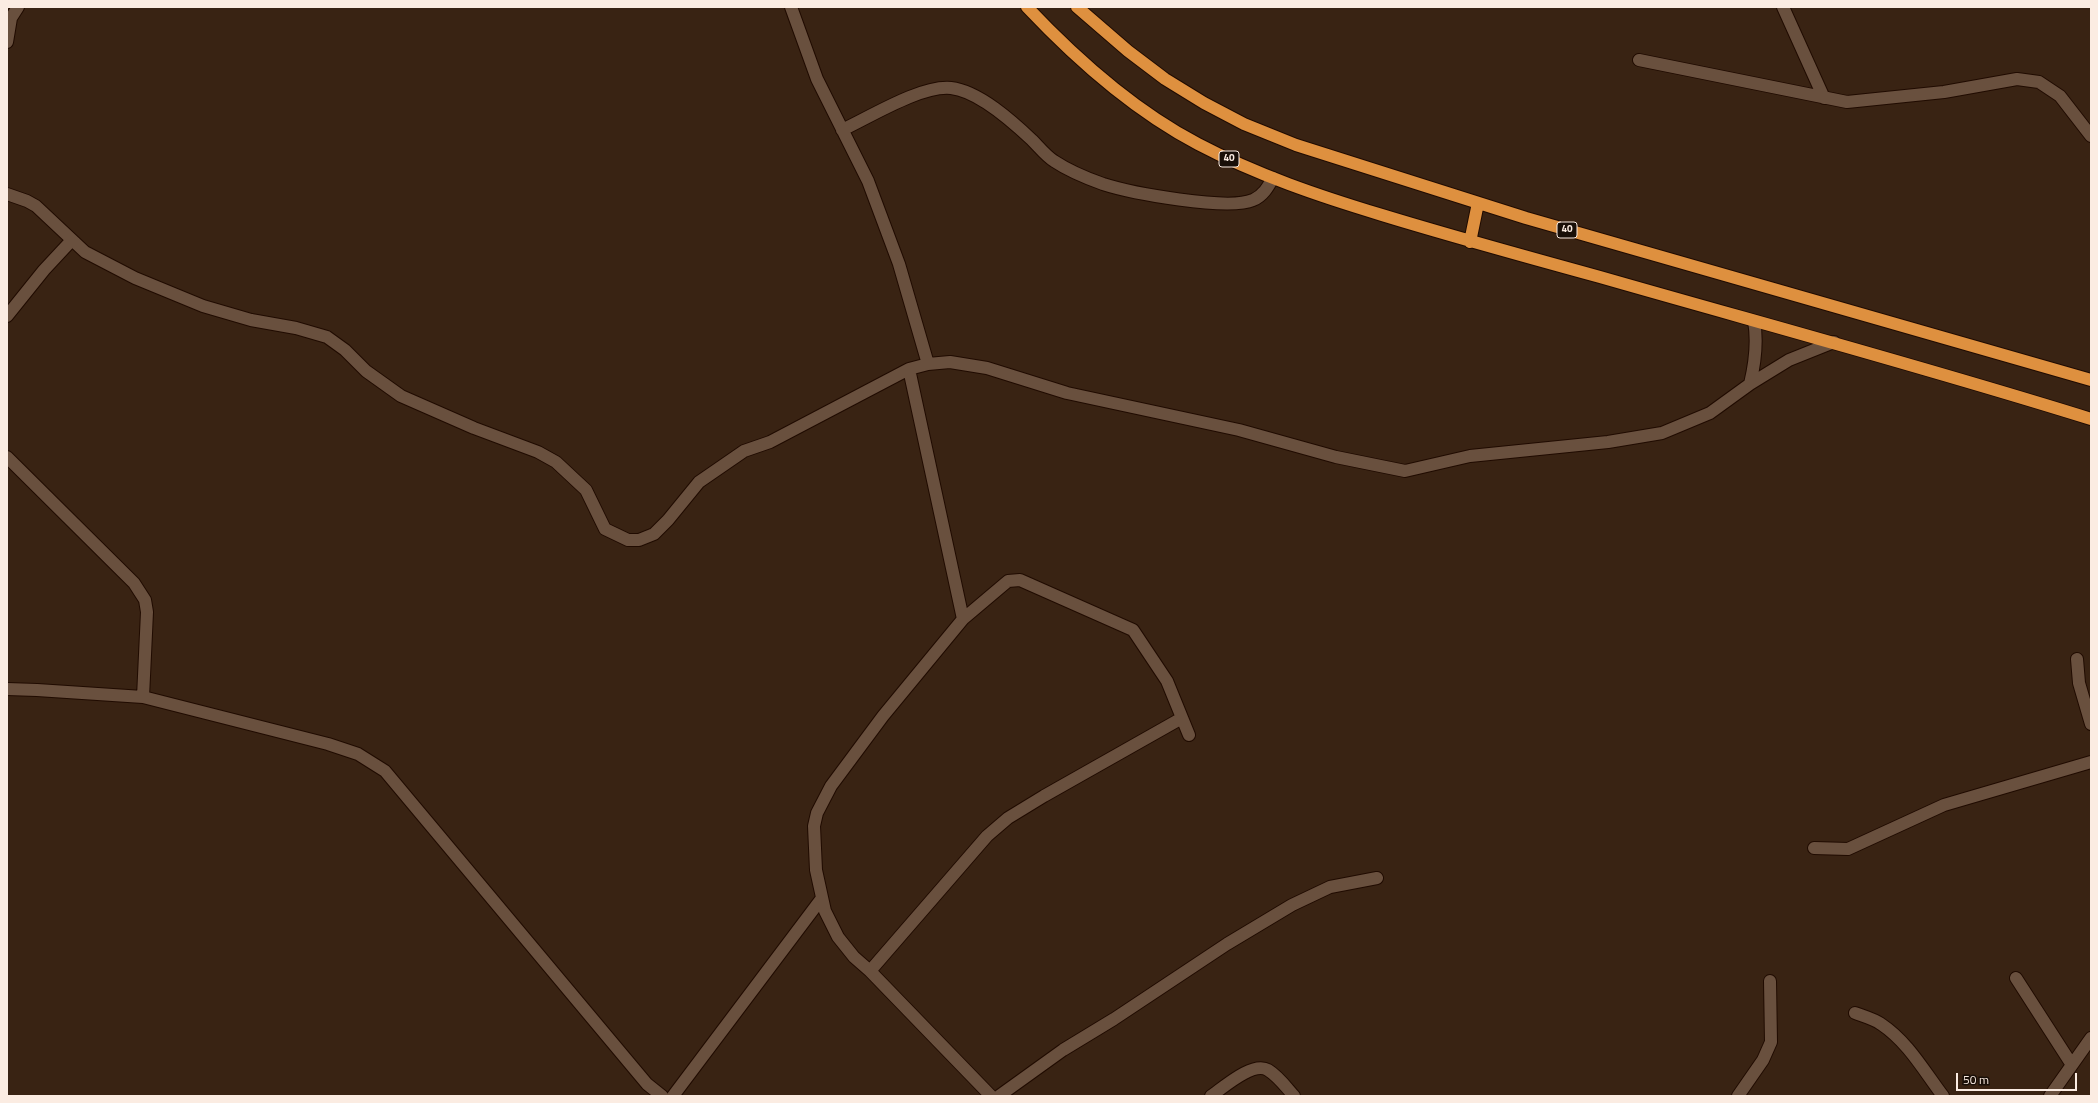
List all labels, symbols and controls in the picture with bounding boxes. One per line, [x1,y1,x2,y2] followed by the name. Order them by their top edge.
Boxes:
[1219,151,1239,167] road number: 40
[1557,222,1577,238] road number: 40
[1958,1065,2079,1091] scale bar
[1963,1070,1989,1089] text: 50 m

